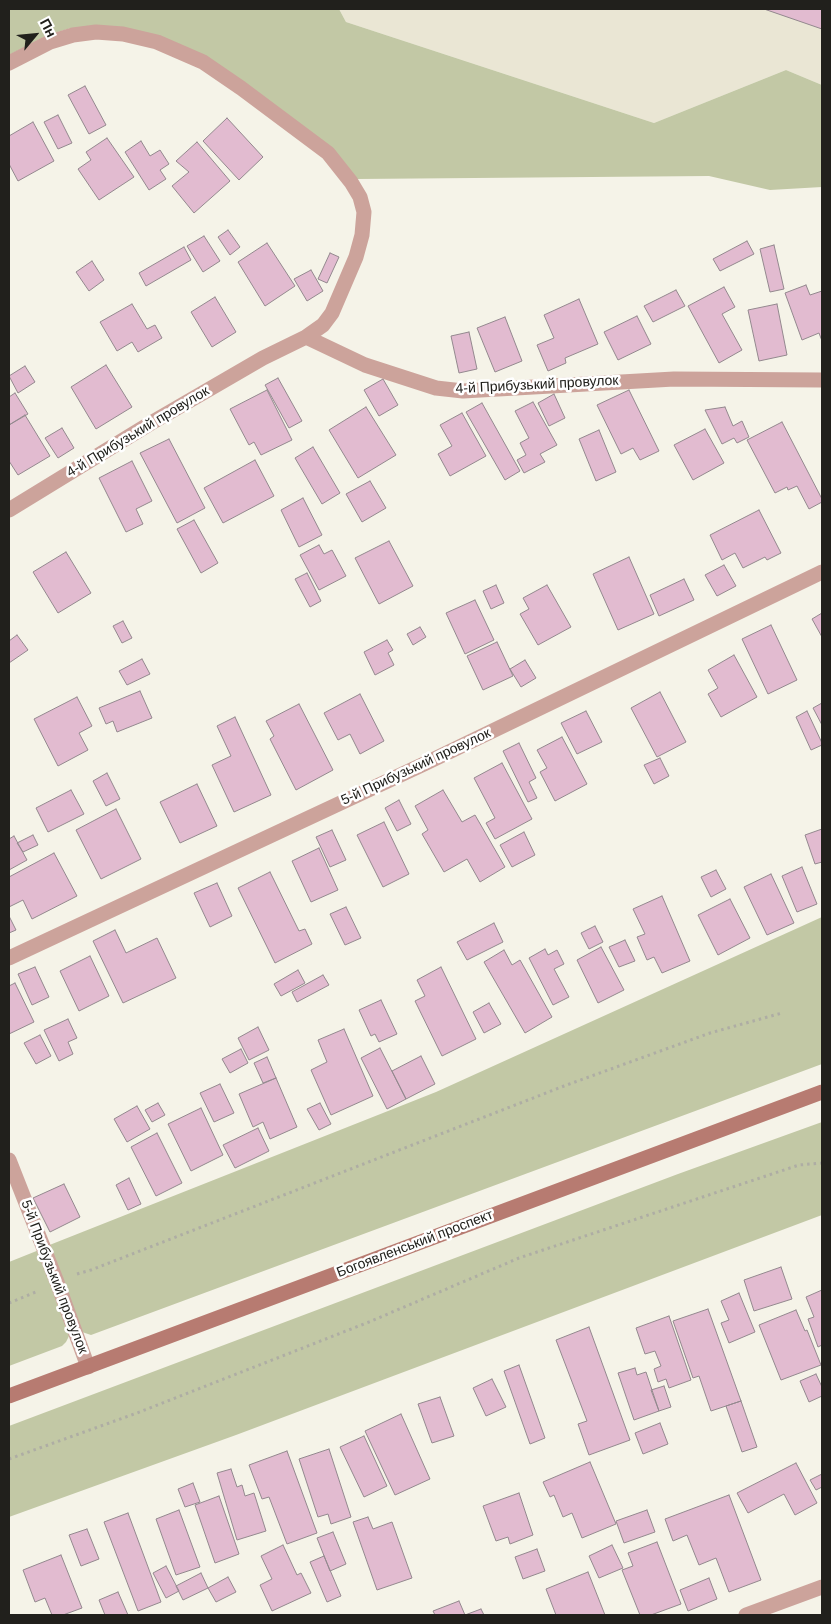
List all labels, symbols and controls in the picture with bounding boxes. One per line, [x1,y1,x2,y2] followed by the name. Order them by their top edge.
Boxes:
[10,10,60,60] north arrow
[37,16,60,40] text: Пн
[455,372,619,398] street label: 4-й Прибузький провулок
[64,383,212,481] street label: 4-й Прибузький провулок
[339,725,493,809] street label: 5-й Прибузький провулок
[17,1198,91,1356] street label: 5-й Прибузький провулок
[334,1206,496,1282] street label: Богоявленський проспект

